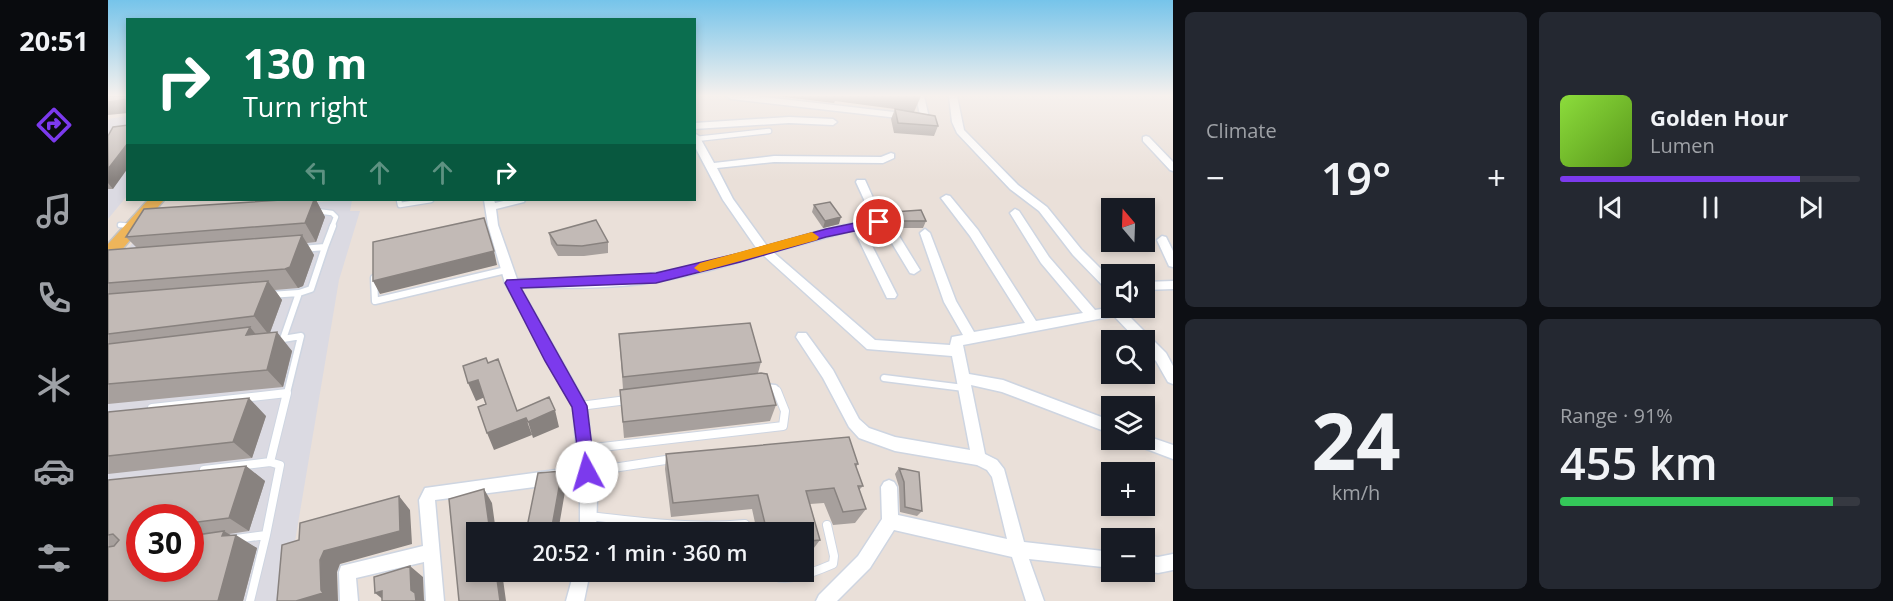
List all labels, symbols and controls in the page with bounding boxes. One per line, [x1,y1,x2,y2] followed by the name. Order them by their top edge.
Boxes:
[19,22,89,59] text: 20:51
[243,34,367,91] text: 130 m
[144,42,222,120] icon: right
[243,88,368,125] text: Turn right
[1650,102,1788,132] text: Golden Hour
[33,104,75,146] icon: directions
[1206,117,1277,144] text: Climate
[1650,132,1715,159] text: Lumen
[1321,147,1391,208] text: 19°
[1206,155,1225,200] text: −
[1487,155,1506,200] text: +
[300,156,333,189] icon: left
[363,156,396,189] icon: ahead
[426,156,459,189] icon: ahead
[489,156,522,189] icon: right
[33,190,75,232] icon: music
[1594,191,1627,224] icon: previous
[1694,191,1727,224] icon: pause
[1794,191,1827,224] icon: next
[853,196,904,247] pin
[1101,198,1155,252] north arrow
[1101,198,1155,582] map controls
[862,205,895,238] icon: arrive
[1101,264,1155,318] button: sound
[33,277,75,319] icon: phone
[1101,330,1155,384] button: search
[33,364,75,406] icon: climate
[1311,387,1401,493] text: 24
[1101,396,1155,450] button: layers
[1560,402,1673,429] text: Range · 91%
[1560,432,1718,493] text: 455 km
[555,440,619,504] position arrow
[33,450,75,492] icon: car
[1101,462,1155,516] button: +
[1332,479,1380,506] text: km/h
[126,504,204,582] speed limit sign: 30
[1101,528,1155,582] button: −
[33,537,75,579] icon: filters
[532,537,748,567] text: 20:52 · 1 min · 360 m

